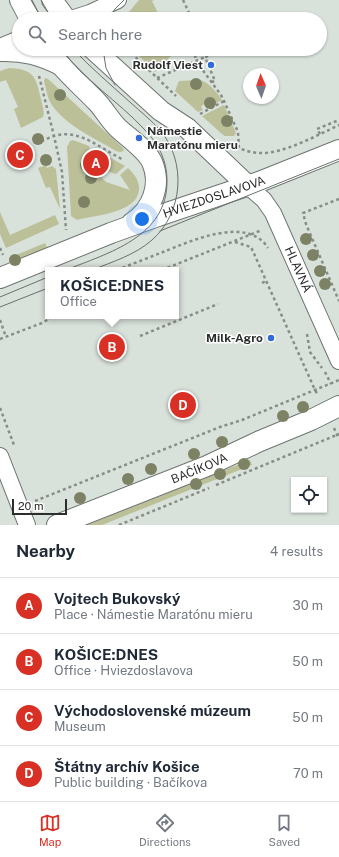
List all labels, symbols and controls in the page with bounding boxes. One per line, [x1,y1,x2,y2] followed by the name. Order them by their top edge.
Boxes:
[12,12,327,56] search box
[26,23,48,45] icon: search
[58,26,142,43] text: Search here
[133,58,203,72] place label: Rudolf Viest
[206,60,216,70] marker: Rudolf Viest
[243,68,279,104] north arrow
[147,124,238,152] place label: Námestie Maratónu mieru
[134,133,144,143] marker: Námestie Maratónu mieru
[7,140,33,170] pin: C
[83,148,109,178] pin: A
[161,173,268,221] street label: HVIEZDOSLAVOVA
[132,209,152,229] your location
[282,244,315,295] street label: HLAVNÁ
[45,267,179,319] popup
[60,277,164,294] text: KOŠICE:DNES
[60,294,97,309] text: Office
[206,331,263,345] place label: Milk-Agro
[99,332,125,362] pin: B
[266,333,276,343] marker: Milk-Agro
[170,390,196,420] pin: D
[169,450,230,486] street label: BAČÍKOVA
[291,477,327,513] map controls
[291,477,327,513] button: locate
[12,497,67,516] scale bar
[18,500,43,512] text: 20 m
[16,541,75,561] text: Nearby
[270,544,323,559] text: 4 results
[54,590,181,607] text: Vojtech Bukovský
[24,598,34,613] text: A
[293,598,323,613] text: 30 m
[54,607,253,622] text: Place · Námestie Maratónu mieru
[54,646,158,663] text: KOŠICE:DNES
[25,654,33,669] text: B
[292,654,323,669] text: 50 m
[54,663,193,678] text: Office · Hviezdoslavova
[54,702,251,719] text: Východoslovenské múzeum
[24,710,34,725] text: C
[292,710,323,725] text: 50 m
[54,719,106,734] text: Museum
[54,758,200,775] text: Štátny archív Košice
[24,766,34,781] text: D
[293,766,323,781] text: 70 m
[54,775,207,790] text: Public building · Bačíkova
[39,812,61,848] tab: Map
[139,812,191,848] tab: Directions
[269,812,300,848] tab: Saved

